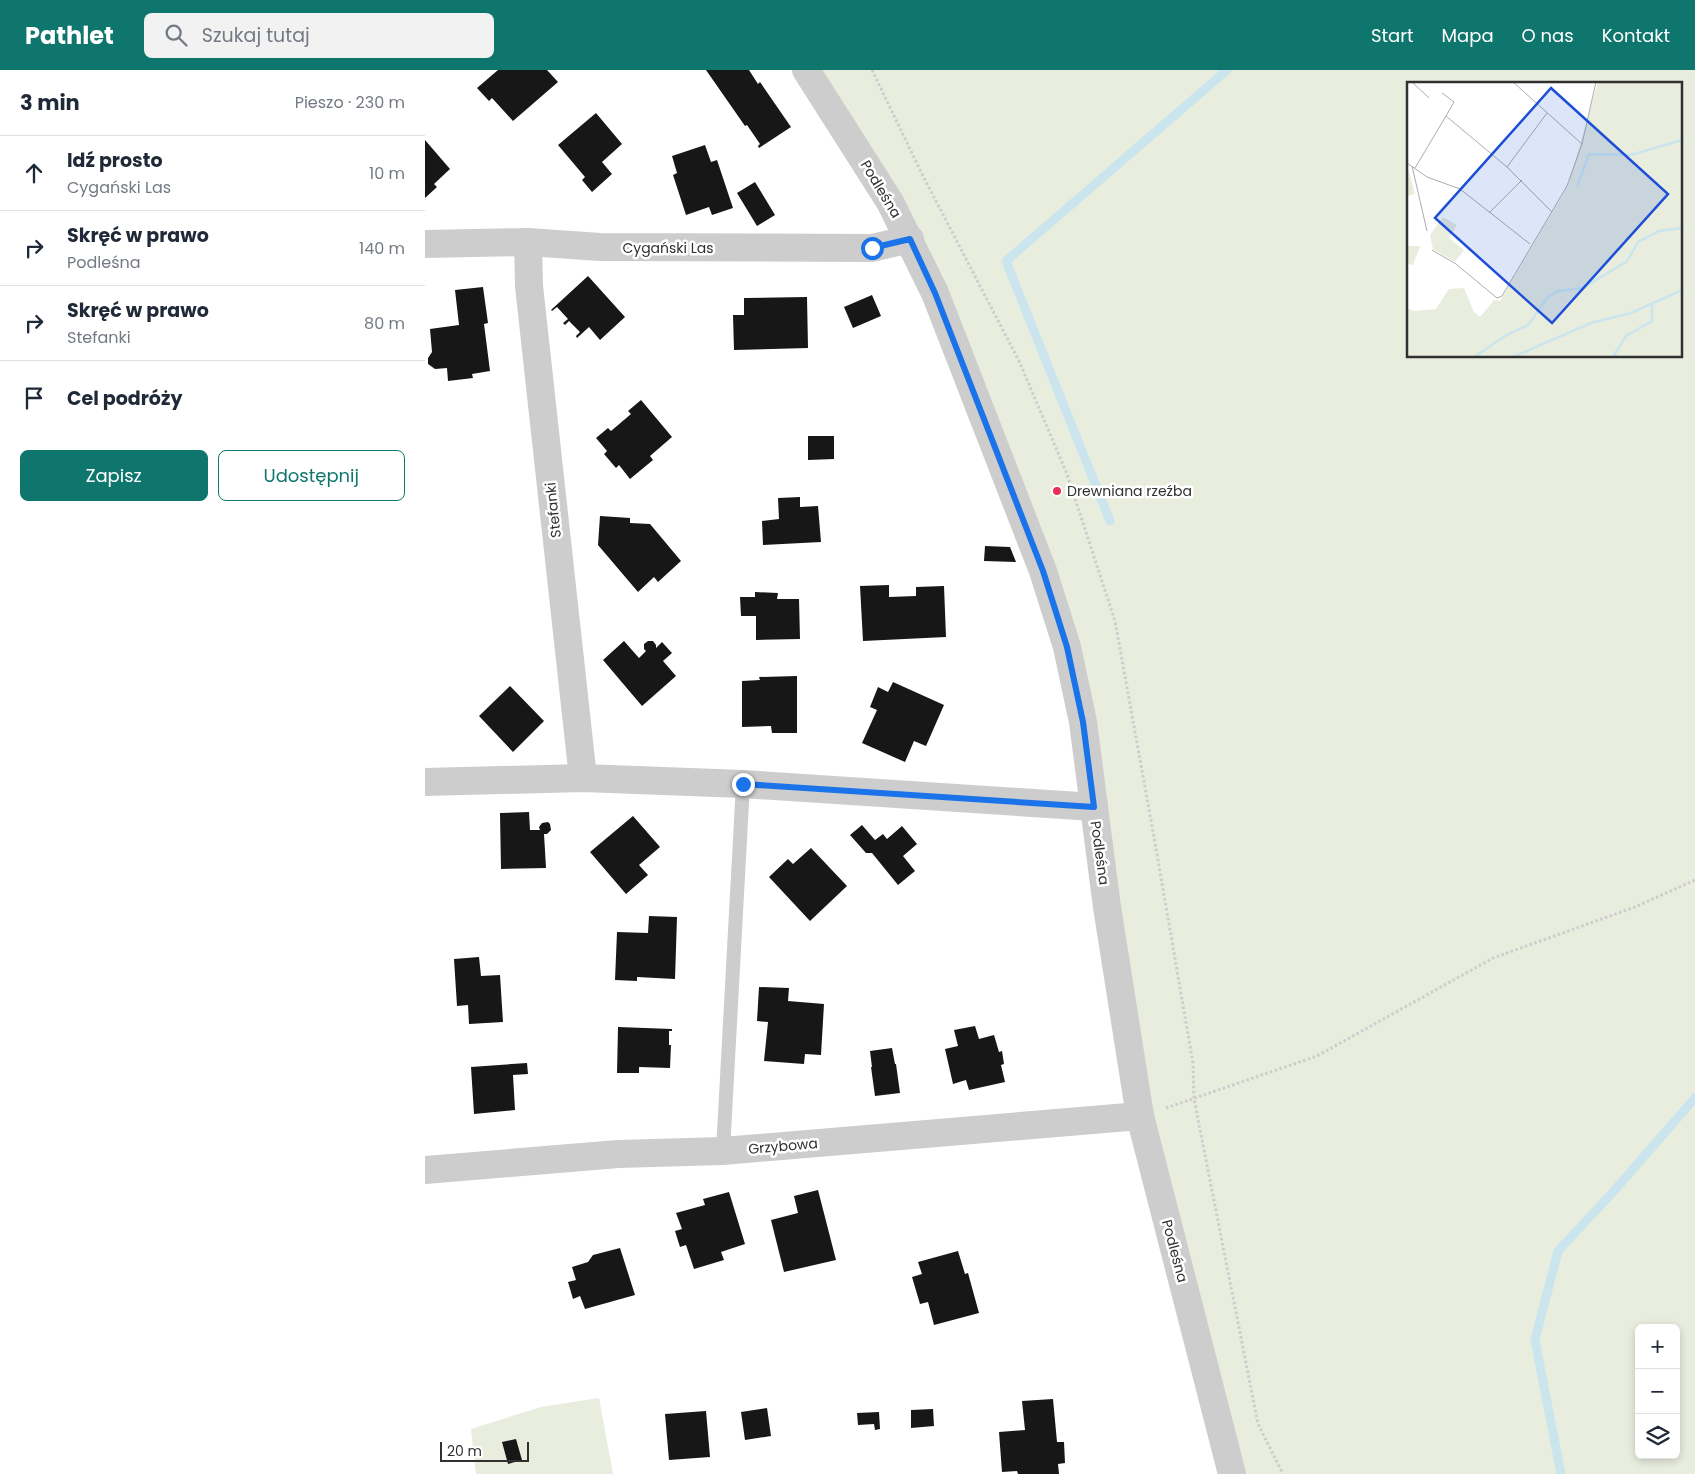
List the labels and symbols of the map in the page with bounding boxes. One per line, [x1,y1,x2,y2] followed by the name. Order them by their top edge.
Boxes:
[1407,82,1683,358] inset map
[856,156,906,222] street label: Podleśna
[861,237,884,260] route start
[622,238,714,258] street label: Cygański Las
[540,481,566,539] street label: Stefanki
[1067,481,1192,501] place label: Drewniana rzeźba
[1051,485,1063,497] marker: Drewniana rzeźba
[732,773,755,796] route end
[1086,820,1114,886] street label: Podleśna
[747,1133,819,1159] street label: Grzybowa
[1157,1217,1193,1285] street label: Podleśna
[440,1439,529,1462] scale bar

